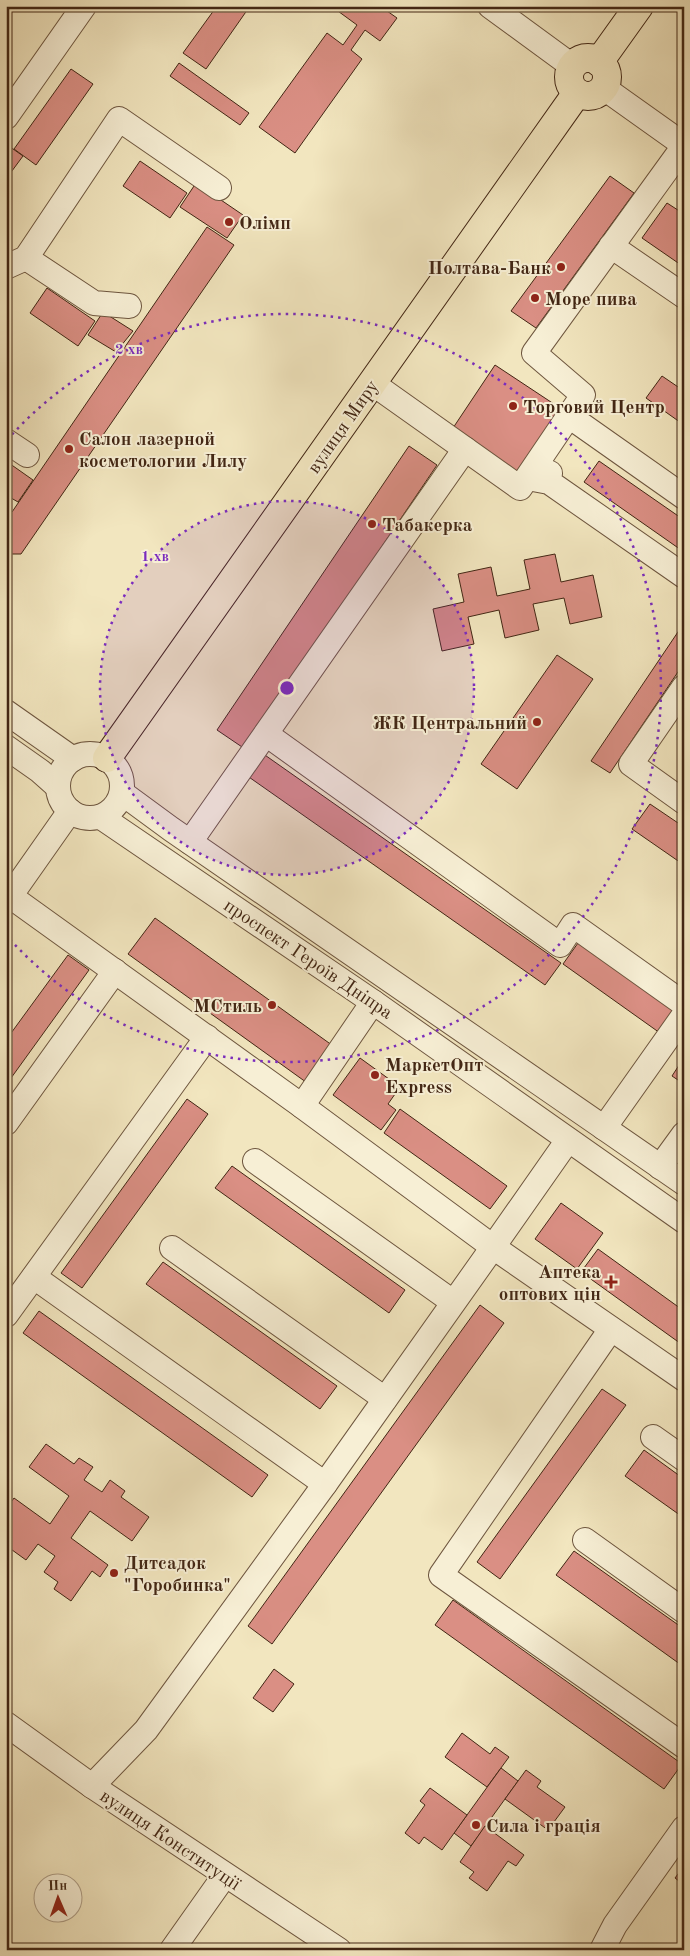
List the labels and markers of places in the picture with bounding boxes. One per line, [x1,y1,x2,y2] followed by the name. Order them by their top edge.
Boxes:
[239,215,291,234] place label: Олімп
[223,216,235,228] marker: Олімп
[428,260,551,279] place label: Полтава-Банк
[555,261,567,273] marker: Полтава-Банк
[545,291,637,310] place label: Море пива
[529,292,541,304] marker: Море пива
[523,399,665,418] place label: Торговий Центр
[507,400,519,412] marker: Торговий Центр
[79,431,247,472] place label: Салон лазерной косметологии Лилу
[63,443,75,455] marker: Салон лазерной косметологии Лилу
[382,517,473,536] place label: Табакерка
[366,518,378,530] marker: Табакерка
[278,679,296,697] centre of rings
[373,715,527,734] place label: ЖК Центральний
[531,716,543,728] marker: ЖК Центральний
[193,998,262,1017] place label: МСтиль
[266,999,278,1011] marker: МСтиль
[385,1057,484,1098] place label: МаркетОпт Express
[369,1069,381,1081] marker: МаркетОпт Express
[499,1264,601,1305] place label: Аптека оптових цін
[605,1276,617,1288] marker: Аптека оптових цін
[124,1555,231,1596] place label: Дитсадок "Горобинка"
[108,1567,120,1579] marker: Дитсадок "Горобинка"
[486,1818,601,1837] place label: Сила і грація
[470,1819,482,1831] marker: Сила і грація

